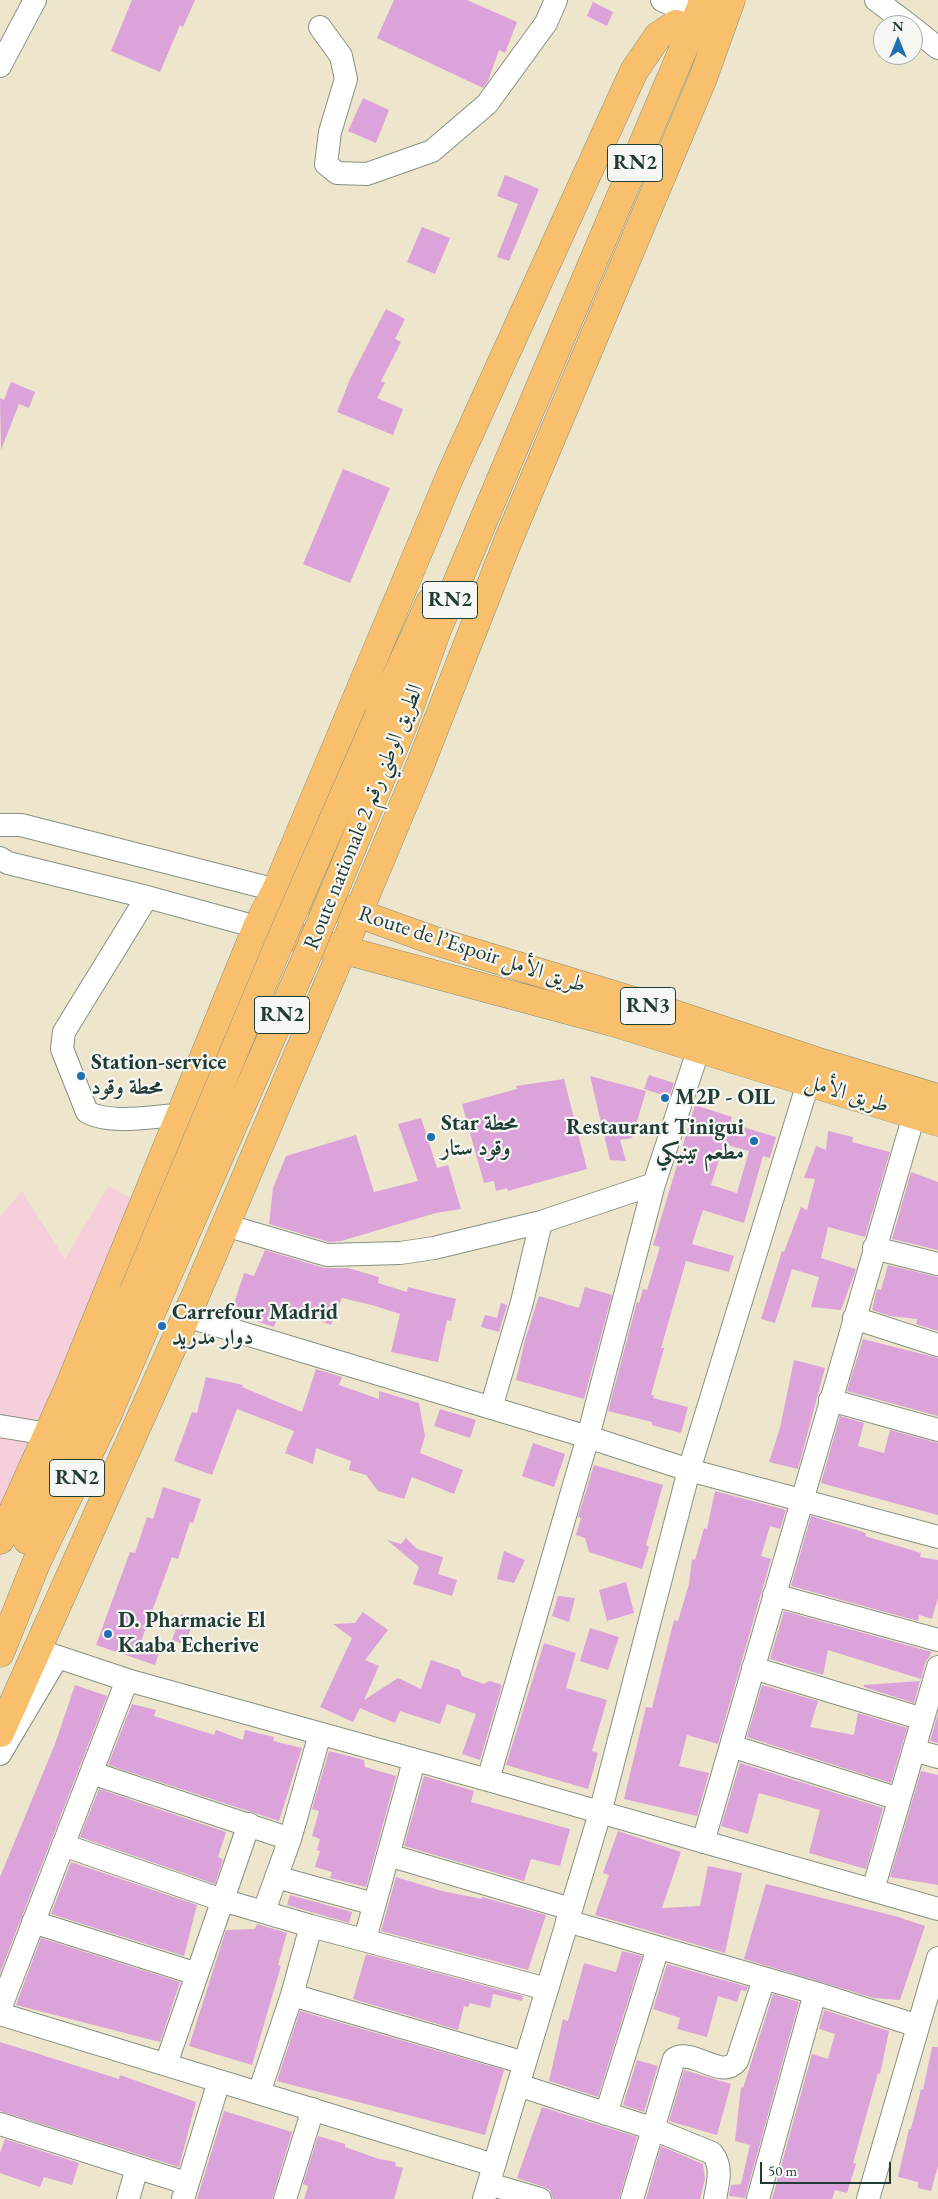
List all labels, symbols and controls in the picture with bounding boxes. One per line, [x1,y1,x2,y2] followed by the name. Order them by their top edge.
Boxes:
[873,15,923,65] north arrow
[892,17,904,35] text: N
[608,144,662,182] road number: RN2
[422,582,478,618] road number: RN2
[299,680,429,954] street label: Route nationale الطريق الوطني رقم 2
[355,901,589,999] street label: Route de l’Espoir طريق الأمل
[620,988,676,1024] road number: RN3
[254,996,310,1034] road number: RN2
[91,1050,226,1102] place label: Station-service محطة وقود
[802,1069,892,1119] street label: طريق الأمل
[75,1070,87,1082] marker: Station-service محطة وقود
[675,1085,775,1111] place label: M2P - OIL
[659,1092,671,1104] marker: M2P - OIL
[441,1111,518,1162] place label: Star محطة وقود ستار
[566,1115,744,1166] place label: Restaurant Tinigui مطعم تينيكي
[425,1131,437,1143] marker: Star محطة وقود ستار
[748,1135,760,1147] marker: Restaurant Tinigui مطعم تينيكي
[172,1300,338,1352] place label: Carrefour Madrid دوار مدريد
[156,1320,168,1332] marker: Carrefour Madrid دوار مدريد
[50,1460,104,1496] road number: RN2
[118,1608,266,1660] place label: D. Pharmacie El Kaaba Echerive
[102,1628,114,1640] marker: D. Pharmacie El Kaaba Echerive
[763,2152,894,2184] scale bar
[768,2161,797,2180] text: 50 m

